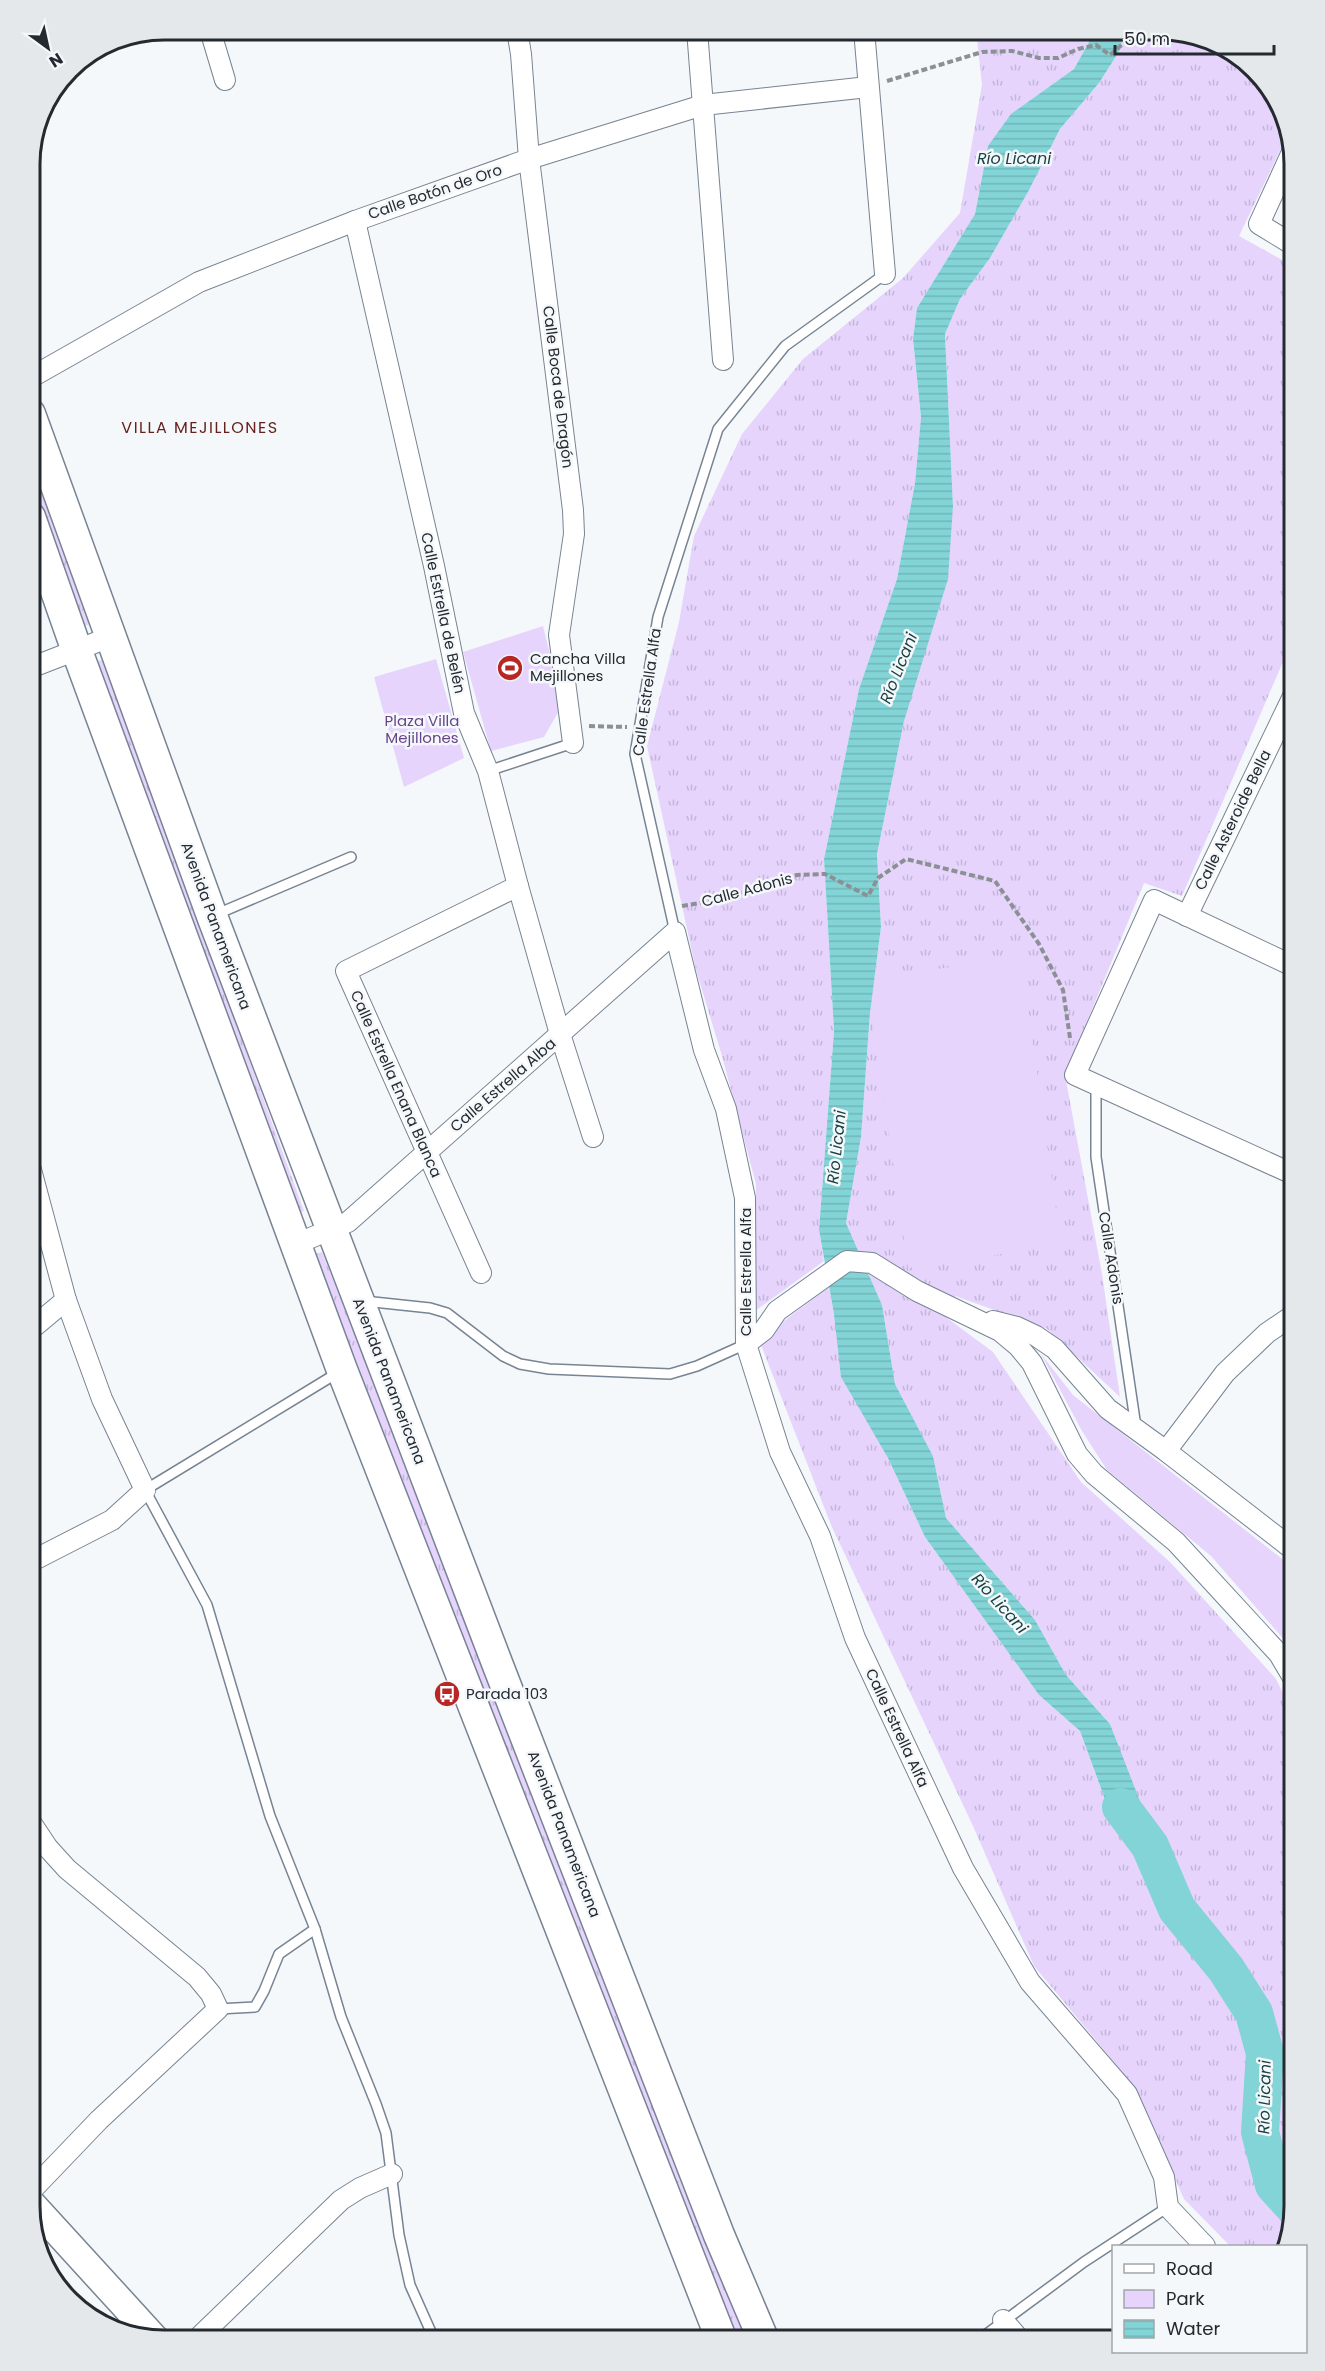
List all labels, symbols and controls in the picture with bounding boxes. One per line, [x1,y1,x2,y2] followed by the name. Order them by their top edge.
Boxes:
[18,18,78,78] north arrow
[1115,18,1274,56] scale bar
[1124,26,1170,51] text: 50 m
[45,47,67,73] text: N
[977,147,1052,170] water label: Río Licani
[365,159,505,224] street label: Calle Botón de Oro
[538,304,579,469] street label: Calle Boca de Dragón
[121,416,279,439] district label: VILLA MEJILLONES
[416,530,471,695] street label: Calle Estrella de Belén
[627,627,666,757] street label: Calle Estrella Alfa
[874,628,923,707] water label: Río Licani
[530,648,626,686] place label: Cancha Villa Mejillones
[495,653,525,683] sports icon: Cancha Villa Mejillones
[385,710,459,748] park label: Plaza Villa Mejillones
[1189,746,1276,893] street label: Calle Asteroide Bella
[176,839,257,1013] street label: Avenida Panamericana
[699,867,795,912] street label: Calle Adonis
[346,987,447,1181] street label: Calle Estrella Enana Blanca
[445,1033,560,1136] street label: Calle Estrella Alba
[821,1108,852,1185] water label: Río Licani
[735,1208,756,1336] street label: Calle Estrella Alfa
[1094,1210,1129,1306] street label: Calle Adonis
[348,1294,431,1467] street label: Avenida Panamericana
[966,1568,1034,1639] water label: Río Licani
[861,1665,934,1791] street label: Calle Estrella Alfa
[432,1679,462,1709] bus stop icon: Parada 103
[466,1683,548,1704] place label: Parada 103
[523,1747,606,1920] street label: Avenida Panamericana
[1252,2059,1277,2134] water label: Río Licani
[1112,2245,1307,2353] legend
[1166,2256,1213,2281] text: Road
[1166,2286,1205,2311] text: Park
[1166,2316,1220,2341] text: Water

